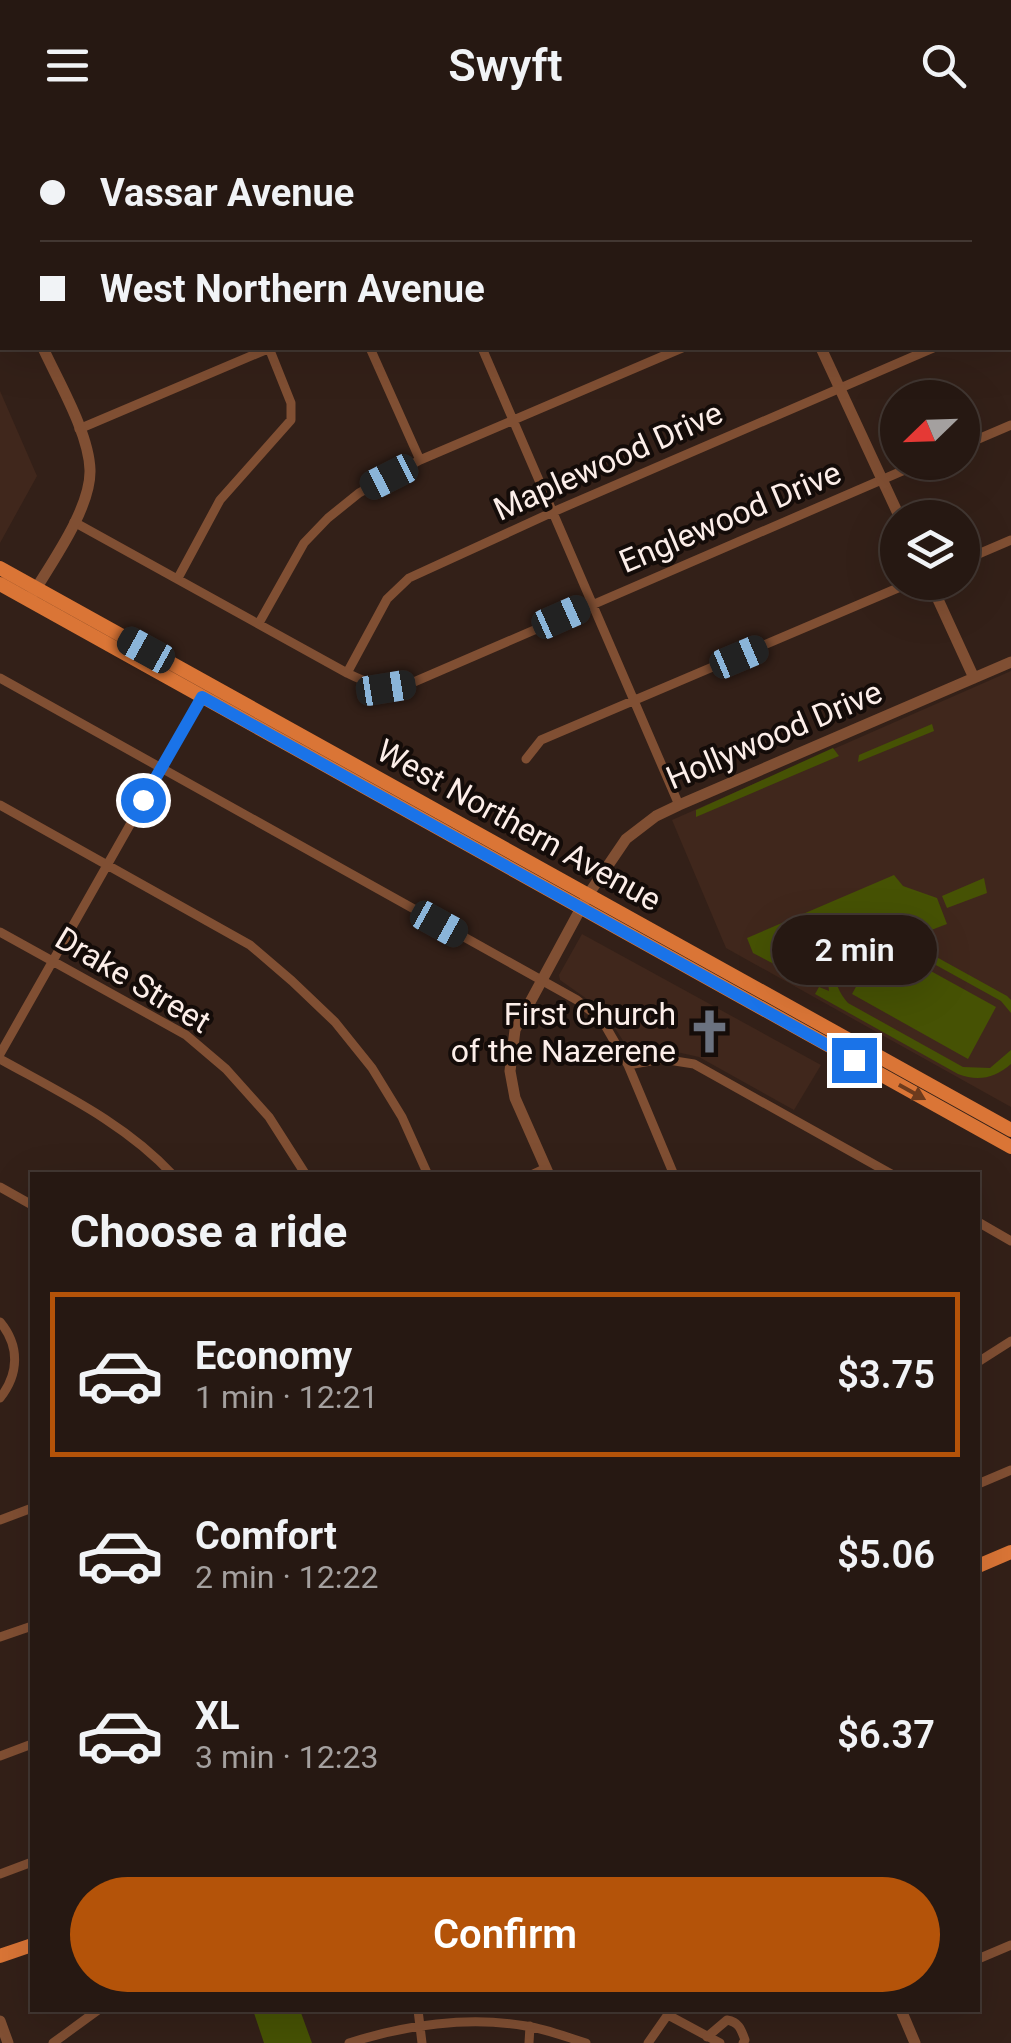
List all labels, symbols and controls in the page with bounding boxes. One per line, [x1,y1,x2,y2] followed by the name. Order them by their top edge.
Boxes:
[40,38,95,93] icon: menu
[916,38,971,93] icon: search
[448,39,563,92] text: Swyft
[100,171,354,215] text: Vassar Avenue
[100,267,485,311] text: West Northern Avenue
[880,380,980,480] north arrow
[880,380,980,600] map controls
[488,394,728,528] street label: Maplewood Drive
[355,450,423,504] car
[613,453,847,581] street label: Englewood Drive
[880,500,980,600] button: layers
[527,591,595,643] car
[112,622,180,678] car
[706,631,772,683] car
[354,668,418,708] car
[661,673,887,797] street label: Hollywood Drive
[370,731,668,919] street label: West Northern Avenue
[121,778,166,823] route start
[405,896,473,952] car
[772,915,936,985] callout: 2 min
[49,919,217,1041] street label: Drake Street
[814,931,895,969] text: 2 min
[451,995,676,1070] place label: First Church of the Nazerene
[685,1008,733,1056] church icon: First Church of the Nazerene
[832,1038,877,1083] route end
[897,1083,926,1100] one-way arrow
[70,1205,347,1258] text: Choose a ride
[75,1330,165,1420] icon: car
[195,1334,352,1378] text: Economy
[837,1353,935,1397] text: $3.75
[195,1378,378,1416] text: 1 min · 12:21
[75,1510,165,1600] icon: car
[195,1514,337,1558] text: Comfort
[837,1533,935,1577] text: $5.06
[195,1558,378,1596] text: 2 min · 12:22
[75,1690,165,1780] icon: car
[195,1694,240,1738] text: XL
[837,1713,935,1757] text: $6.37
[195,1738,378,1776] text: 3 min · 12:23
[70,1877,940,1992] button: Confirm

